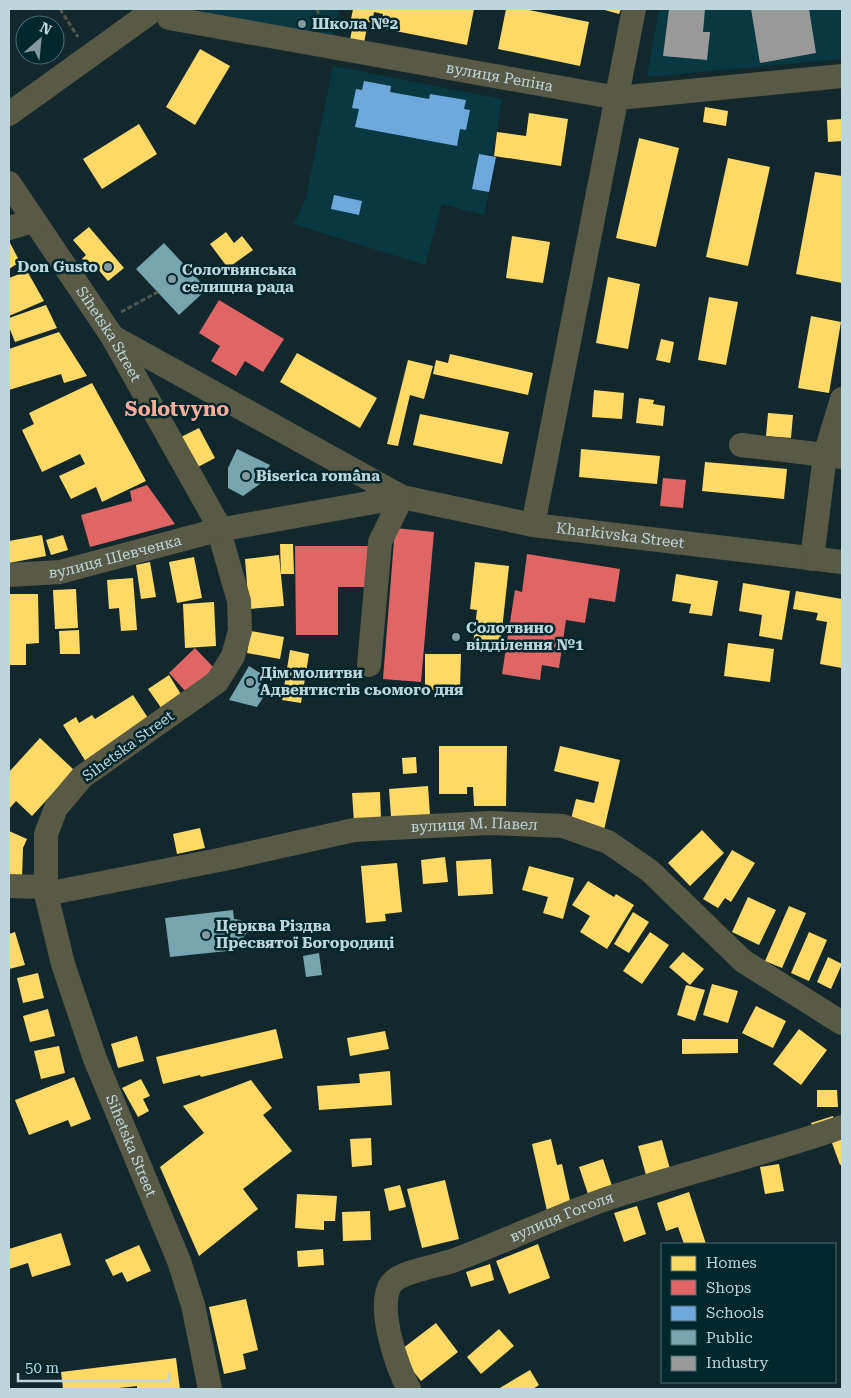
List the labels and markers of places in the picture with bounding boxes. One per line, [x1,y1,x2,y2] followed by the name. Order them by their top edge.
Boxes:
[312,15,398,33] place label: Школа №2
[296,18,308,30] marker: Школа №2
[17,258,98,276] place label: Don Gusto
[102,261,114,273] marker: Don Gusto
[182,261,297,296] place label: Солотвинська селищна рада
[166,273,178,285] marker: Солотвинська селищна рада
[256,467,380,485] place label: Biserica româna
[240,470,252,482] marker: Biserica româna
[466,619,584,654] place label: Солотвино відділення №1
[450,631,462,643] marker: Солотвино відділення №1
[260,664,464,699] place label: Дім молитви Адвентистів сьомого дня
[244,676,256,688] marker: Дім молитви Адвентистів сьомого дня
[216,917,394,952] place label: Церква Різдва Пресвятої Богородиці
[200,929,212,941] marker: Церква Різдва Пресвятої Богородиці

